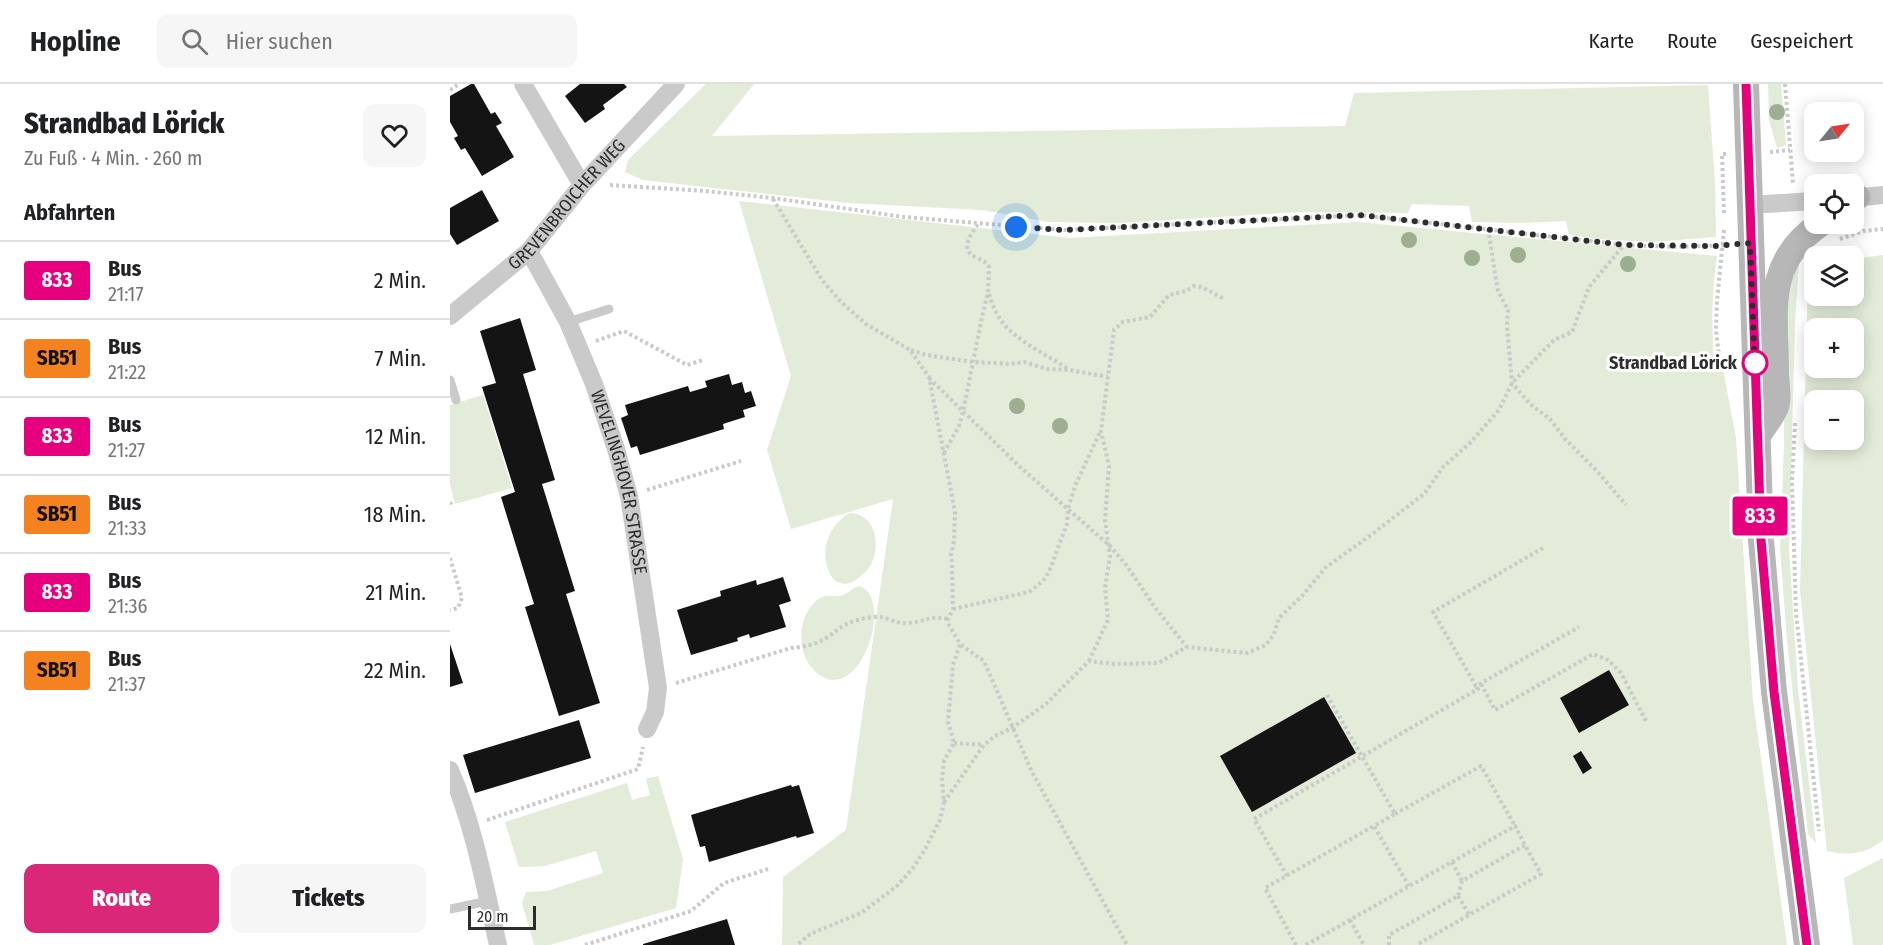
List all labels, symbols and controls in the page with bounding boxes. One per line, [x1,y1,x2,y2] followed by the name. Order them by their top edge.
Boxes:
[157,14,577,68] search box
[30,25,121,58] text: Hopline
[178,25,211,58] icon: search
[226,28,333,55] text: Hier suchen
[1589,28,1634,54] text: Karte
[1667,28,1717,54] text: Route
[1750,28,1853,54] text: Gespeichert
[1804,102,1864,162] north arrow
[1804,102,1864,450] map controls
[363,104,426,167] button: heart
[24,107,224,140] text: Strandbad Lörick
[504,135,630,275] street label: GREVENBROICHER WEG
[24,146,202,170] text: Zu Fuß · 4 Min. · 260 m
[1804,174,1864,234] button: locate
[24,199,115,226] text: Abfahrten
[1001,212,1031,242] your location
[1804,246,1864,306] button: layers
[108,255,141,282] text: Bus
[42,267,72,293] text: 833
[374,267,426,294] text: 2 Min.
[108,282,144,306] text: 21:17
[1804,318,1864,378] button: +
[108,333,141,360] text: Bus
[37,345,77,371] text: SB51
[374,345,426,372] text: 7 Min.
[1742,350,1768,376] marker: Strandbad Lörick
[1609,352,1738,374] place label: Strandbad Lörick
[108,360,146,384] text: 21:22
[586,387,652,576] street label: WEVELINGHOVER STRASSE
[1804,390,1864,450] button: −
[108,411,141,438] text: Bus
[42,423,72,449] text: 833
[365,423,426,450] text: 12 Min.
[108,438,145,462] text: 21:27
[108,489,141,516] text: Bus
[1726,496,1794,536] line badge: 833
[37,501,77,527] text: SB51
[364,501,426,528] text: 18 Min.
[1745,503,1775,529] text: 833
[108,516,147,540] text: 21:33
[108,567,141,594] text: Bus
[42,579,72,605] text: 833
[366,579,426,606] text: 21 Min.
[108,594,148,618] text: 21:36
[108,645,141,672] text: Bus
[37,657,77,683] text: SB51
[364,657,426,684] text: 22 Min.
[108,672,146,696] text: 21:37
[24,864,219,933] button: Route
[231,864,426,933] button: Tickets
[468,903,536,930] scale bar
[477,907,508,926] text: 20 m

